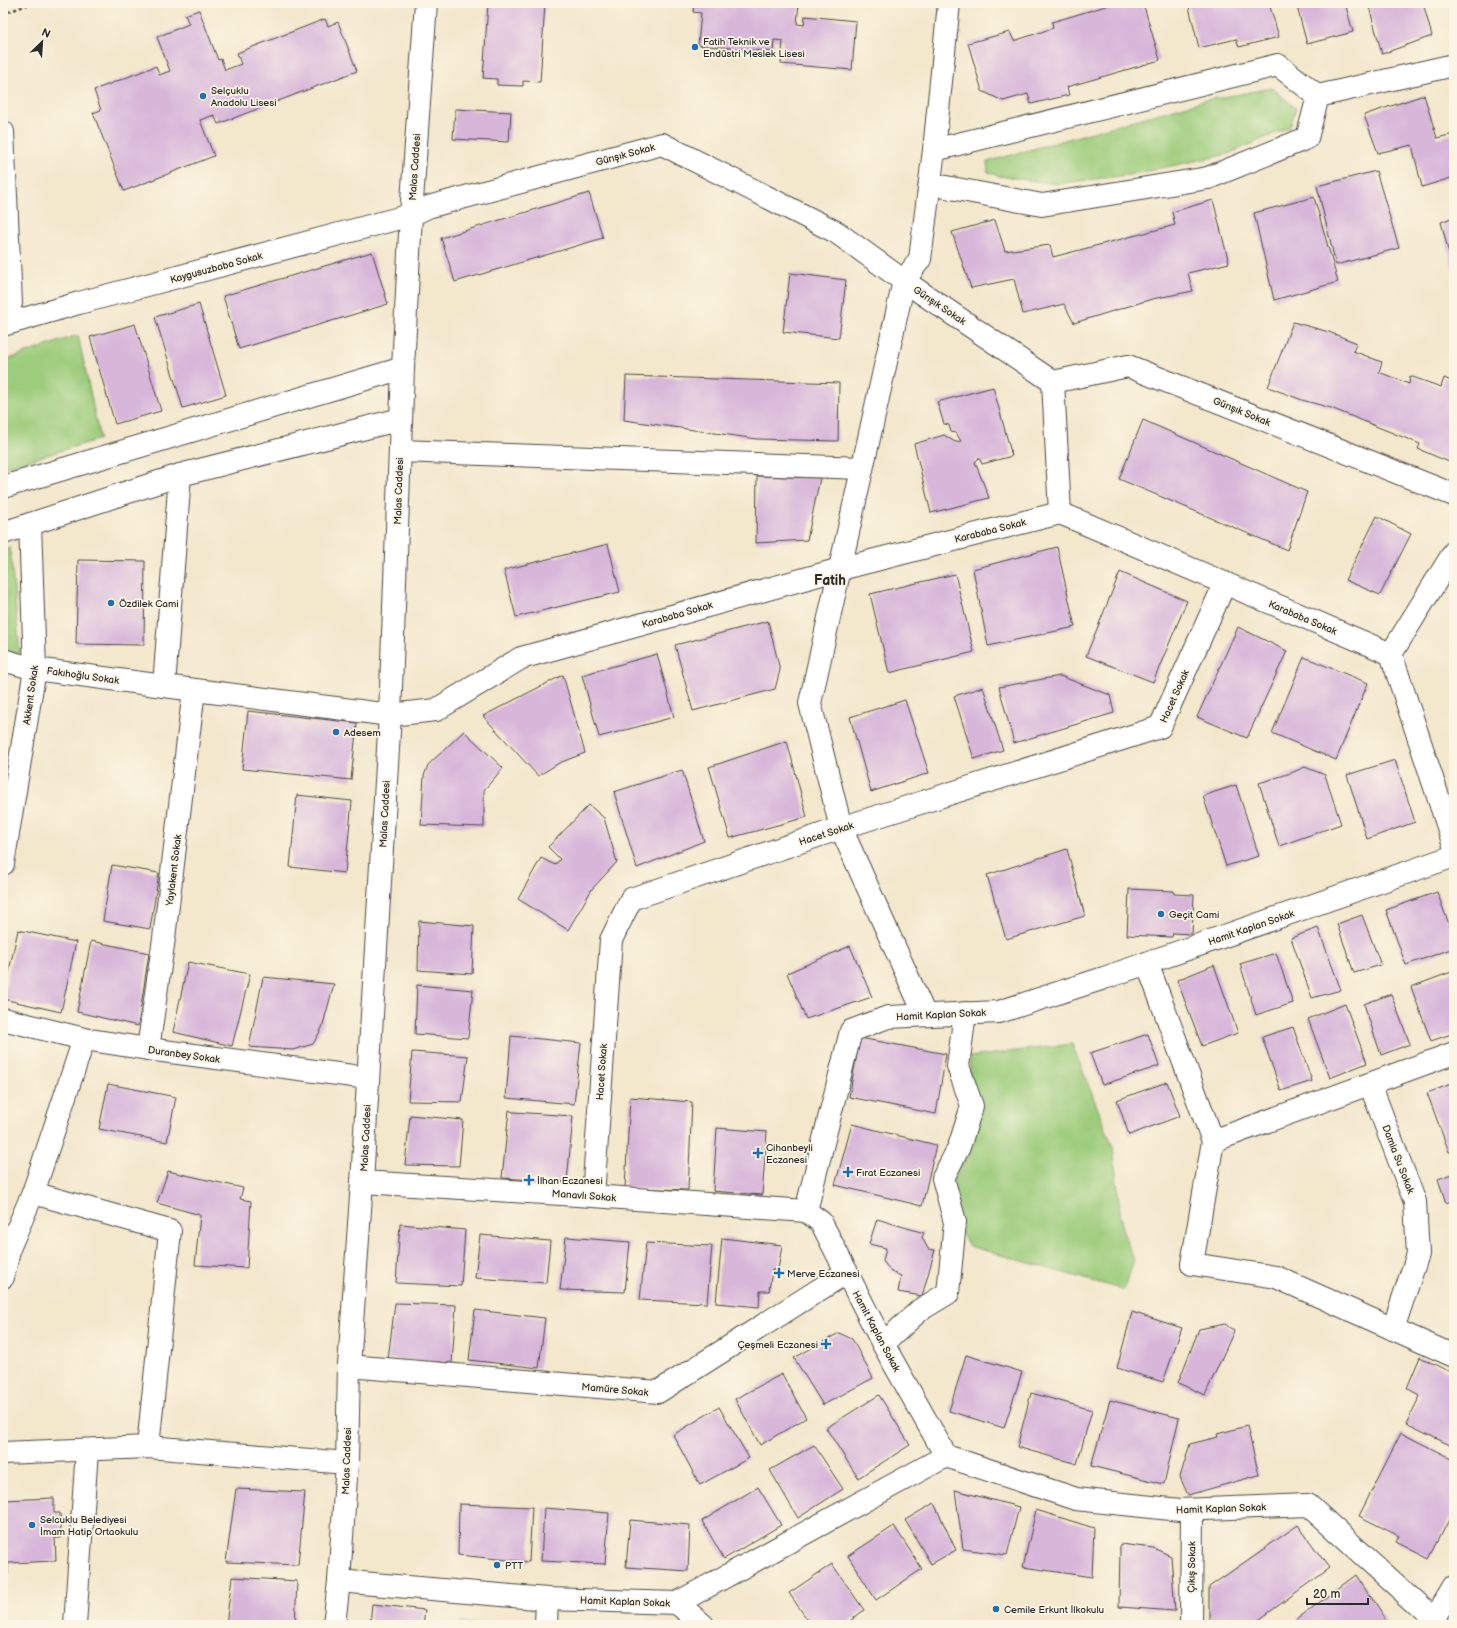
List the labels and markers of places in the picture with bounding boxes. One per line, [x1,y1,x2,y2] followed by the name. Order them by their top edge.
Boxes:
[703,36,805,60] place label: Fatih Teknik ve Endüstri Meslek Lisesi
[690,42,700,52] marker: Fatih Teknik ve Endüstri Meslek Lisesi
[211,85,277,109] place label: Selçuklu Anadolu Lisesi
[198,91,208,101] marker: Selçuklu Anadolu Lisesi
[106,598,116,608] marker: Özdilek Cami
[119,598,179,610] place label: Özdilek Cami
[331,727,341,737] marker: Adesem
[344,727,381,739] place label: Adesem
[1156,909,1166,919] marker: Geçit Cami
[1169,909,1219,921] place label: Geçit Cami
[766,1142,813,1166] place label: Cihanbeyli Eczanesi
[753,1148,763,1158] marker: Cihanbeyli Eczanesi
[843,1167,853,1177] marker: Fırat Eczanesi
[856,1167,920,1179] place label: Fırat Eczanesi
[524,1175,534,1185] marker: İlhan Eczanesi
[537,1175,603,1187] place label: İlhan Eczanesi
[774,1268,784,1278] marker: Merve Eczanesi
[787,1268,860,1280] place label: Merve Eczanesi
[737,1339,818,1351] place label: Çeşmeli Eczanesi
[821,1339,831,1349] marker: Çeşmeli Eczanesi
[40,1514,138,1538] place label: Selcuklu Belediyesi İmam Hatip Ortaokulu
[27,1520,37,1530] marker: Selcuklu Belediyesi İmam Hatip Ortaokulu
[492,1560,502,1570] marker: PTT
[505,1560,523,1572] place label: PTT
[991,1604,1001,1614] marker: Cemile Erkunt İlkokulu
[1004,1604,1104,1616] place label: Cemile Erkunt İlkokulu

